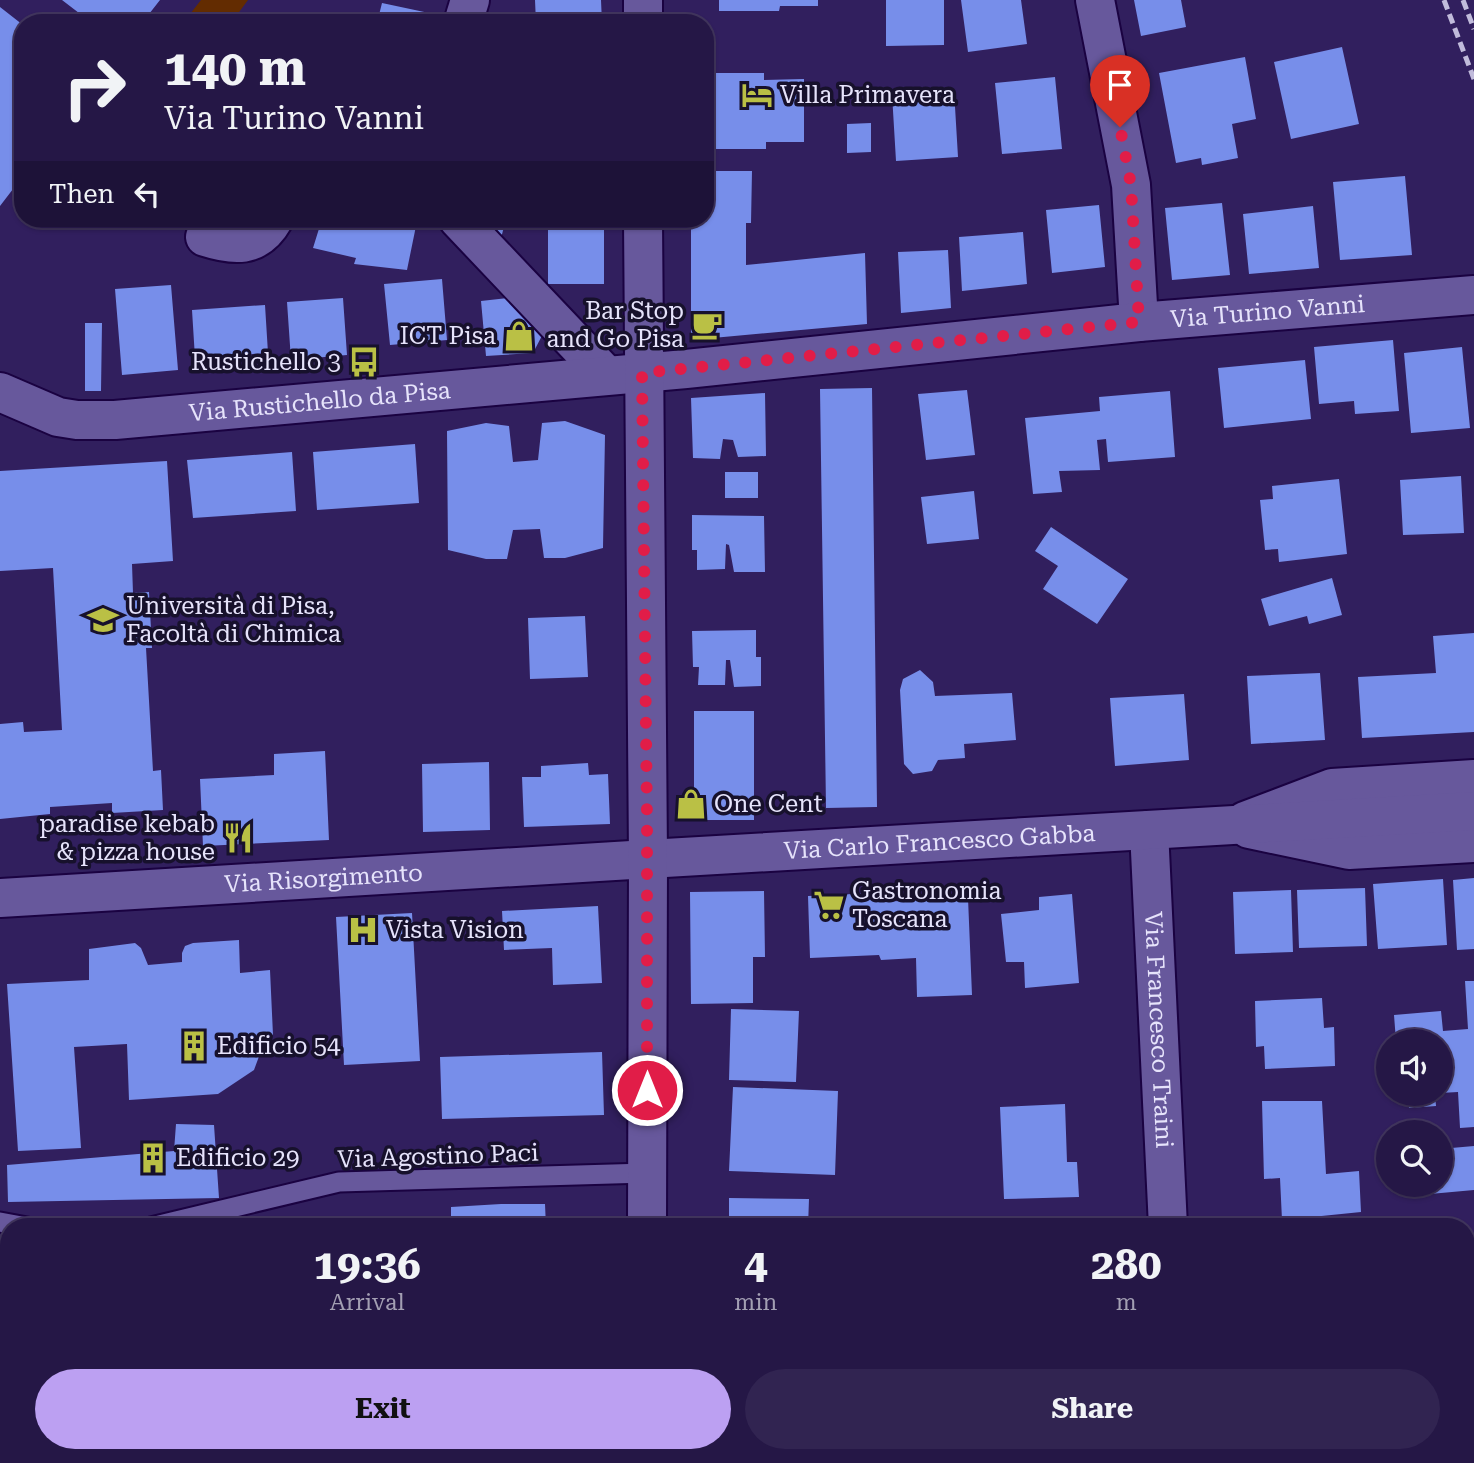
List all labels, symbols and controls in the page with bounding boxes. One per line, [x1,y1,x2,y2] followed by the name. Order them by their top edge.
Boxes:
[164,40,306,97] text: 140 m
[49,42,140,133] icon: right
[1090,55,1150,127] pin
[1101,66,1139,104] icon: arrive
[740,78,774,112] hotel icon: Villa Primavera
[780,81,955,109] place label: Villa Primavera
[164,99,424,137] text: Via Turino Vanni
[128,175,166,213] icon: left
[49,179,114,209] text: Then
[1169,290,1366,333] street label: Via Turino Vanni
[547,297,684,353] place label: Bar Stop and Go Pisa
[690,308,724,342] cafe icon: Bar Stop and Go Pisa
[502,319,536,353] shop icon: ICT Pisa
[400,322,496,350] place label: ICT Pisa
[347,345,381,379] bus stop icon: Rustichello 3
[191,348,341,376] place label: Rustichello 3
[188,376,452,427] street label: Via Rustichello da Pisa
[126,592,341,648] place label: Università di Pisa, Facoltà di Chimica
[86,603,120,637] school or university icon: Università di Pisa, Facoltà di Chimica
[674,787,708,821] shop icon: One Cent
[714,790,823,818] place label: One Cent
[39,810,215,866] place label: paradise kebab & pizza house
[783,819,1096,865] street label: Via Carlo Francesco Gabba
[221,821,255,855] restaurant icon: paradise kebab & pizza house
[223,859,424,898] street label: Via Risorgimento
[852,877,1002,933] place label: Gastronomia Toscana
[812,888,846,922] supermarket icon: Gastronomia Toscana
[1139,911,1178,1149] street label: Via Francesco Traini
[346,913,380,947] hospital icon: Vista Vision
[386,916,524,944] place label: Vista Vision
[177,1029,211,1063] building icon: Edificio 54
[1376,1029,1453,1197] map controls
[1376,1029,1453,1106] button: sound
[217,1032,341,1060] place label: Edificio 54
[610,1053,684,1127] position arrow
[1376,1120,1453,1197] button: search
[337,1138,539,1174] street label: Via Agostino Paci
[136,1141,170,1175] building icon: Edificio 29
[176,1144,300,1172] place label: Edificio 29
[314,1240,421,1289] text: 19:36
[744,1240,768,1289] text: 4
[1091,1240,1161,1289] text: 280
[330,1289,404,1316] text: Arrival
[734,1289,777,1316] text: min
[1116,1289,1137,1316] text: m
[35,1369,731,1449] button: Exit
[745,1369,1440,1449] button: Share

